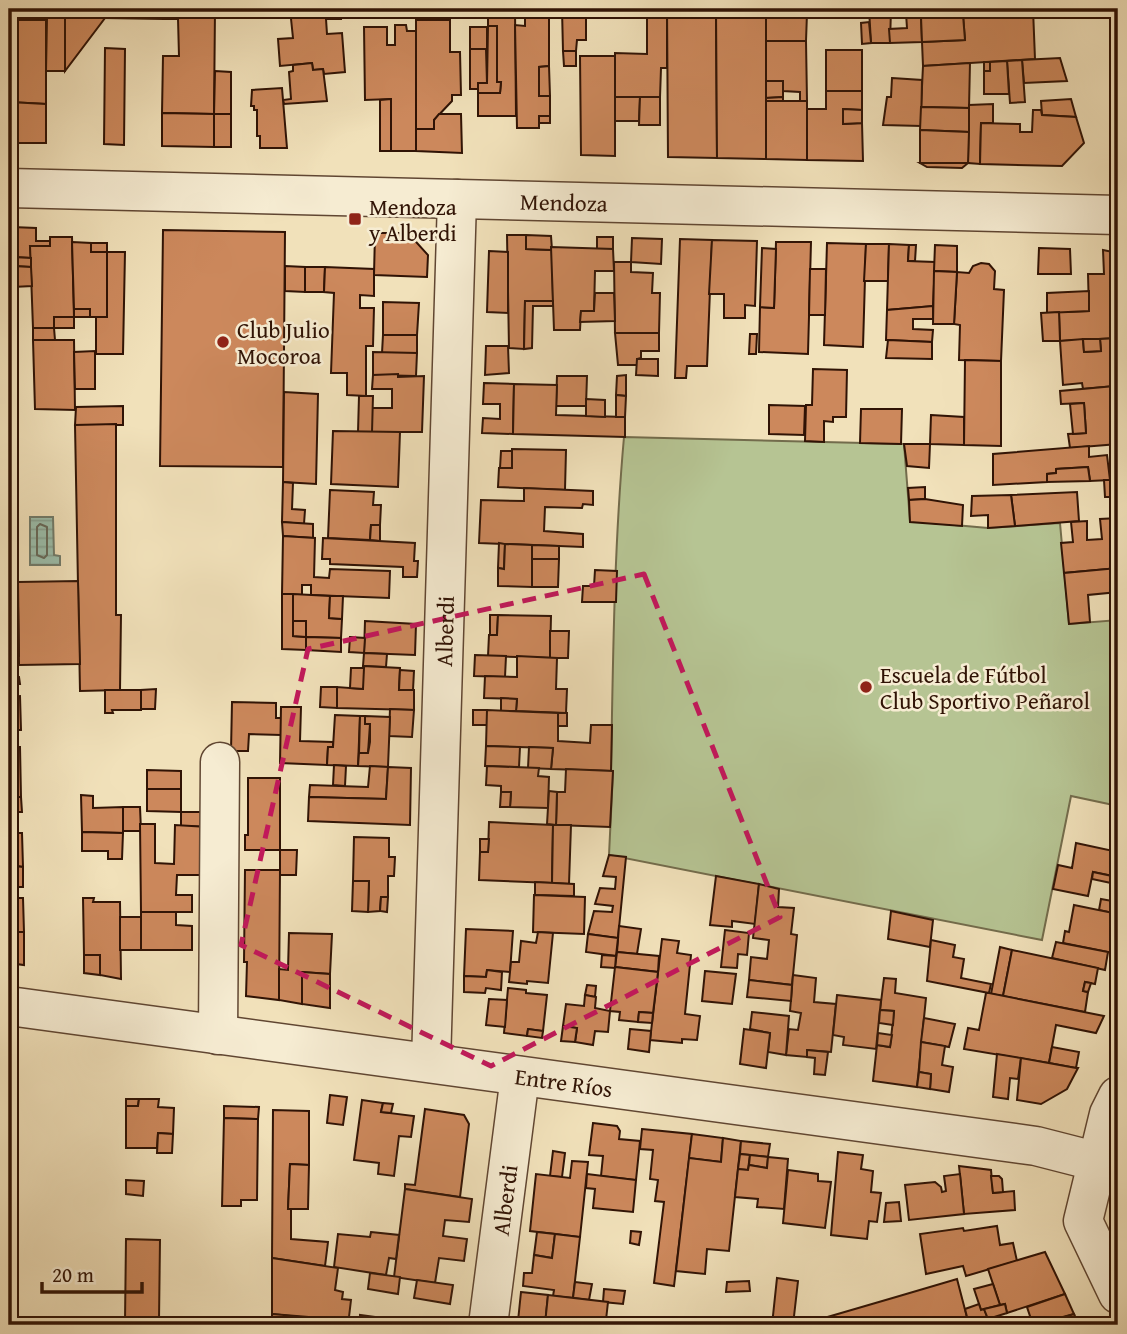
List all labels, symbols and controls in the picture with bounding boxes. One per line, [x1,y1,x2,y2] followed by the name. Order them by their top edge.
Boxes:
[520,184,608,219] street label: Mendoza
[368,190,457,249] place label: Mendoza y Alberdi
[347,211,363,227] marker: Mendoza y Alberdi
[237,313,330,372] place label: Club Julio Mocoroa
[215,334,231,350] marker: Club Julio Mocoroa
[426,595,462,667] street label: Alberdi
[880,658,1090,717] place label: Escuela de Fútbol Club Sportivo Peñarol
[858,679,874,695] marker: Escuela de Fútbol Club Sportivo Peñarol
[513,1059,615,1105] street label: Entre Ríos
[483,1163,525,1237] street label: Alberdi
[42,1250,142,1294] scale bar
[52,1259,94,1290] text: 20 m

